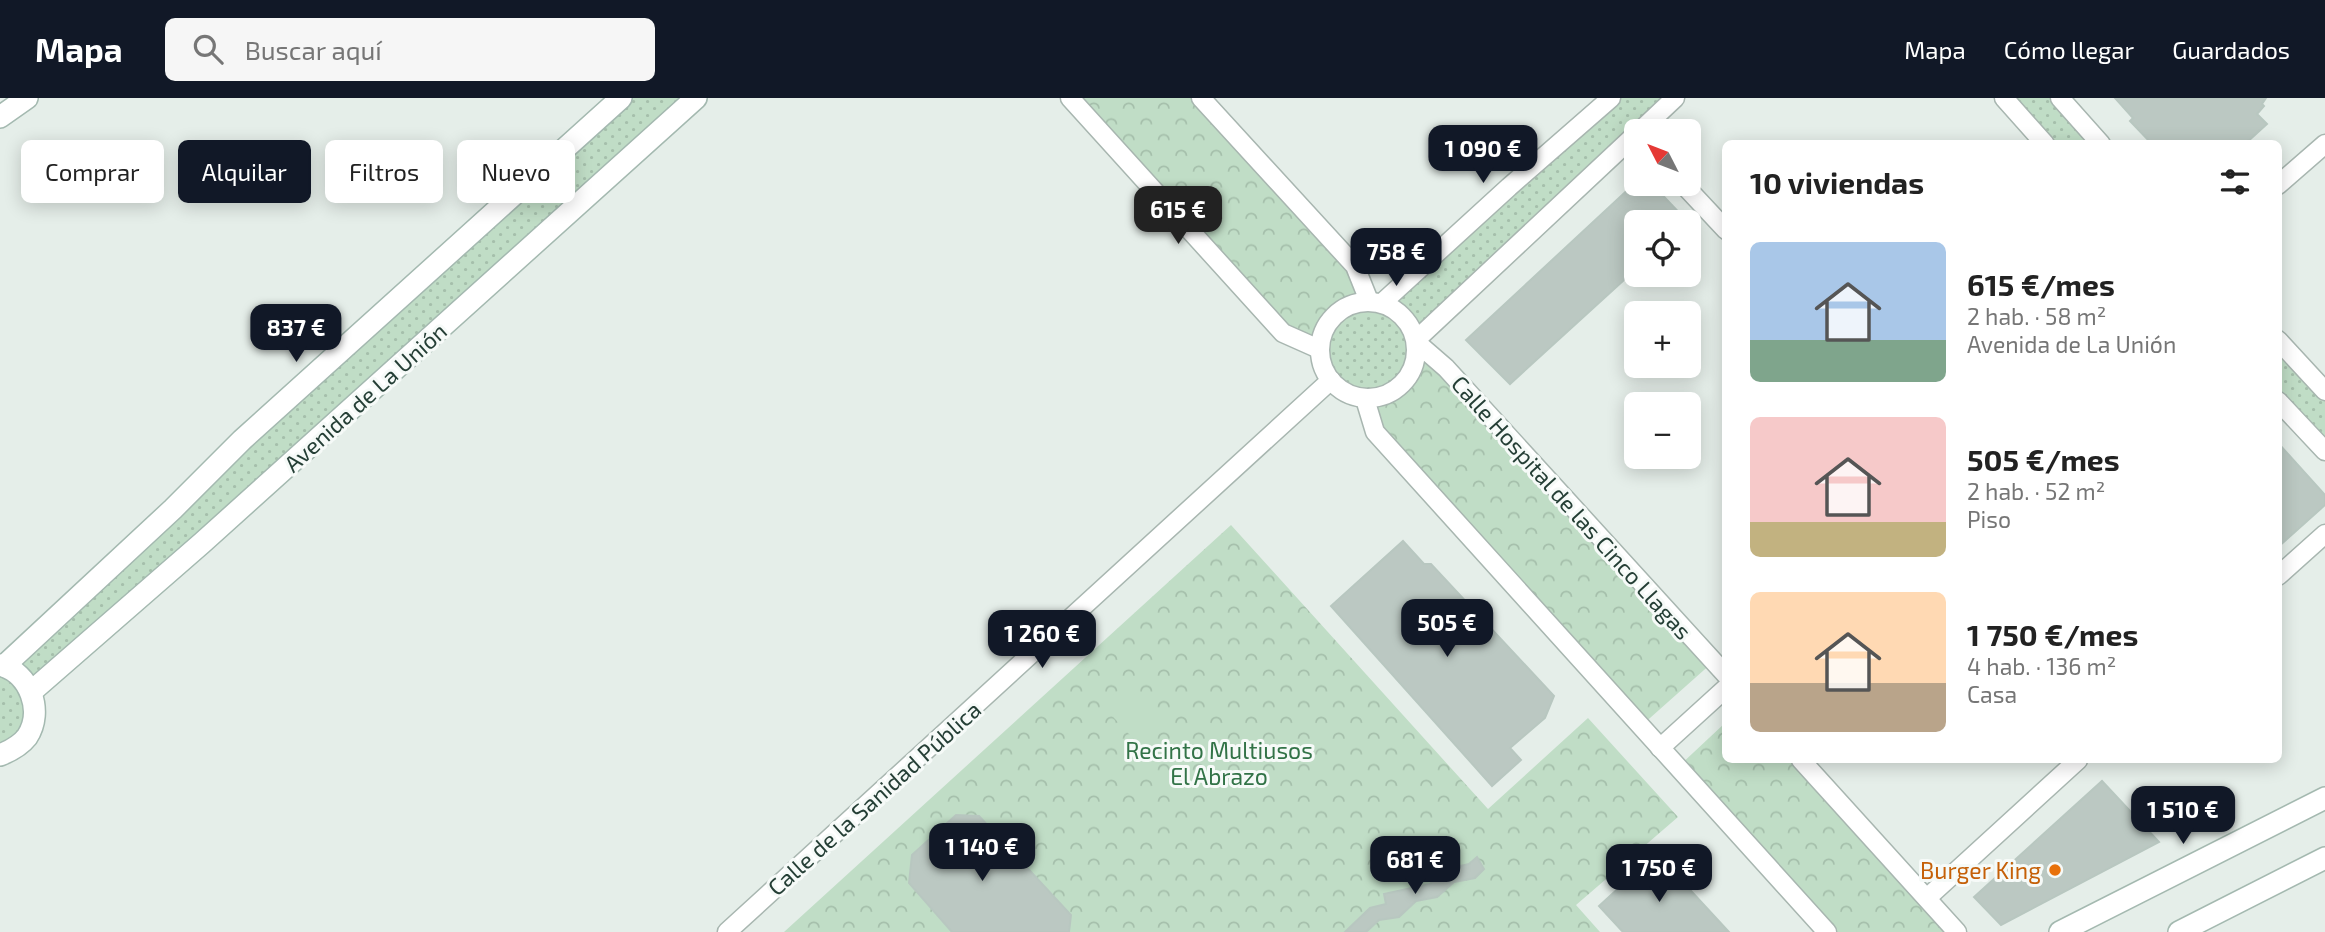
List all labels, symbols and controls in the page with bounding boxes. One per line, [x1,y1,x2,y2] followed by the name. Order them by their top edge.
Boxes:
[165,18,655,81] search box
[35,29,123,69] text: Mapa
[189,30,227,68] icon: search
[245,34,382,65] text: Buscar aquí
[1904,35,1966,64] text: Mapa
[2004,35,2134,64] text: Cómo llegar
[2172,35,2290,64] text: Guardados
[1624,119,1701,196] north arrow
[1624,119,1701,469] map controls
[1418,126,1548,185] pin: 1 090 €
[1444,134,1522,162] text: 1 090 €
[21,140,164,203] chip: Comprar
[178,140,311,203] chip: Alquilar
[325,140,443,203] chip: Filtros
[457,140,575,203] chip: Nuevo
[2216,163,2254,201] icon: filters
[1750,164,1924,200] text: 10 viviendas
[1129,186,1227,246] pin: 615 €
[1150,195,1206,223] text: 615 €
[1624,210,1701,287] button: locate
[1347,228,1445,288] pin: 758 €
[1367,237,1425,265] text: 758 €
[1967,266,2115,302] text: 615 €/mes
[1806,270,1890,354] icon: home
[1624,301,1701,378] button: +
[1967,302,2106,330] text: 2 hab. · 58 m²
[247,304,345,364] pin: 837 €
[266,313,326,341] text: 837 €
[278,317,452,477] street label: Avenida de La Unión
[1967,330,2176,358] text: Avenida de La Unión
[1446,369,1698,645] street label: Calle Hospital de las Cinco Llagas
[1624,392,1701,469] button: −
[1967,441,2120,477] text: 505 €/mes
[1806,445,1890,529] icon: home
[1967,477,2105,505] text: 2 hab. · 52 m²
[1967,505,2011,533] text: Piso
[1398,600,1496,659] pin: 505 €
[1417,608,1477,636] text: 505 €
[977,610,1107,670] pin: 1 260 €
[1967,616,2138,652] text: 1 750 €/mes
[1004,619,1080,647] text: 1 260 €
[1806,620,1890,704] icon: home
[1967,652,2116,680] text: 4 hab. · 136 m²
[1967,680,2017,708] text: Casa
[762,695,986,901] street label: Calle de la Sanidad Pública
[1125,736,1313,790] park label: Recinto Multiusos El Abrazo
[2118,786,2248,846] pin: 1 510 €
[2147,795,2219,823] text: 1 510 €
[917,824,1047,883] pin: 1 140 €
[945,832,1019,860] text: 1 140 €
[1366,836,1464,896] pin: 681 €
[1594,844,1724,904] pin: 1 750 €
[1386,845,1444,873] text: 681 €
[1622,853,1696,881] text: 1 750 €
[1920,856,2041,884] place label: Burger King
[2047,862,2063,878] marker: Burger King

